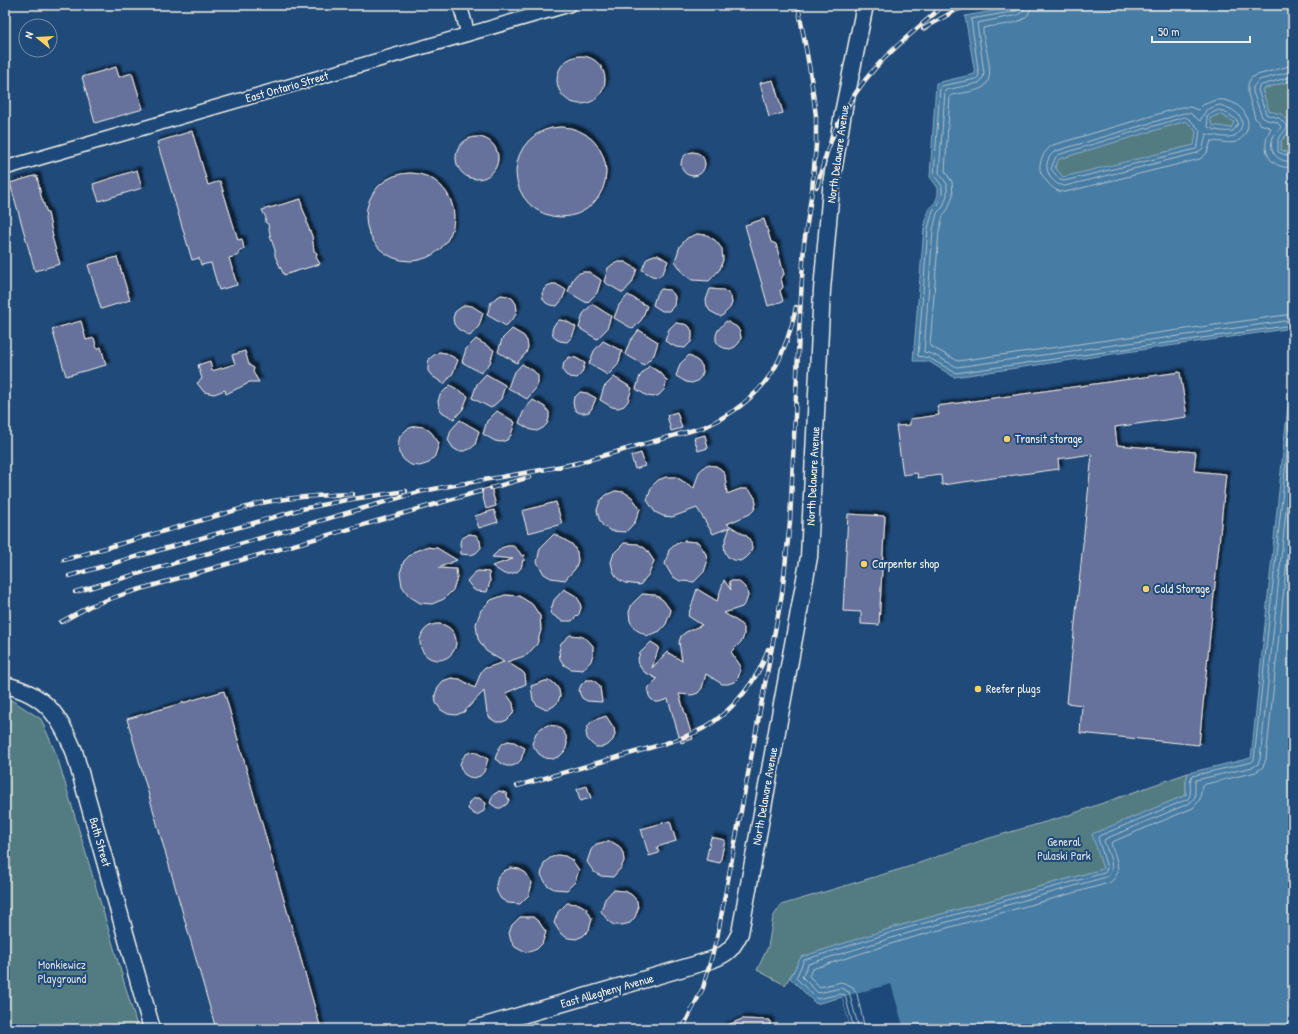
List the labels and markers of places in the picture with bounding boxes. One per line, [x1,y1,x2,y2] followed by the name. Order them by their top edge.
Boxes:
[1015,430,1083,447] place label: Transit storage
[1002,434,1012,444] marker: Transit storage
[872,555,939,572] place label: Carpenter shop
[859,559,869,569] marker: Carpenter shop
[1154,580,1210,597] place label: Cold Storage
[1141,584,1151,594] marker: Cold Storage
[986,680,1041,697] place label: Reefer plugs
[973,684,983,694] marker: Reefer plugs

